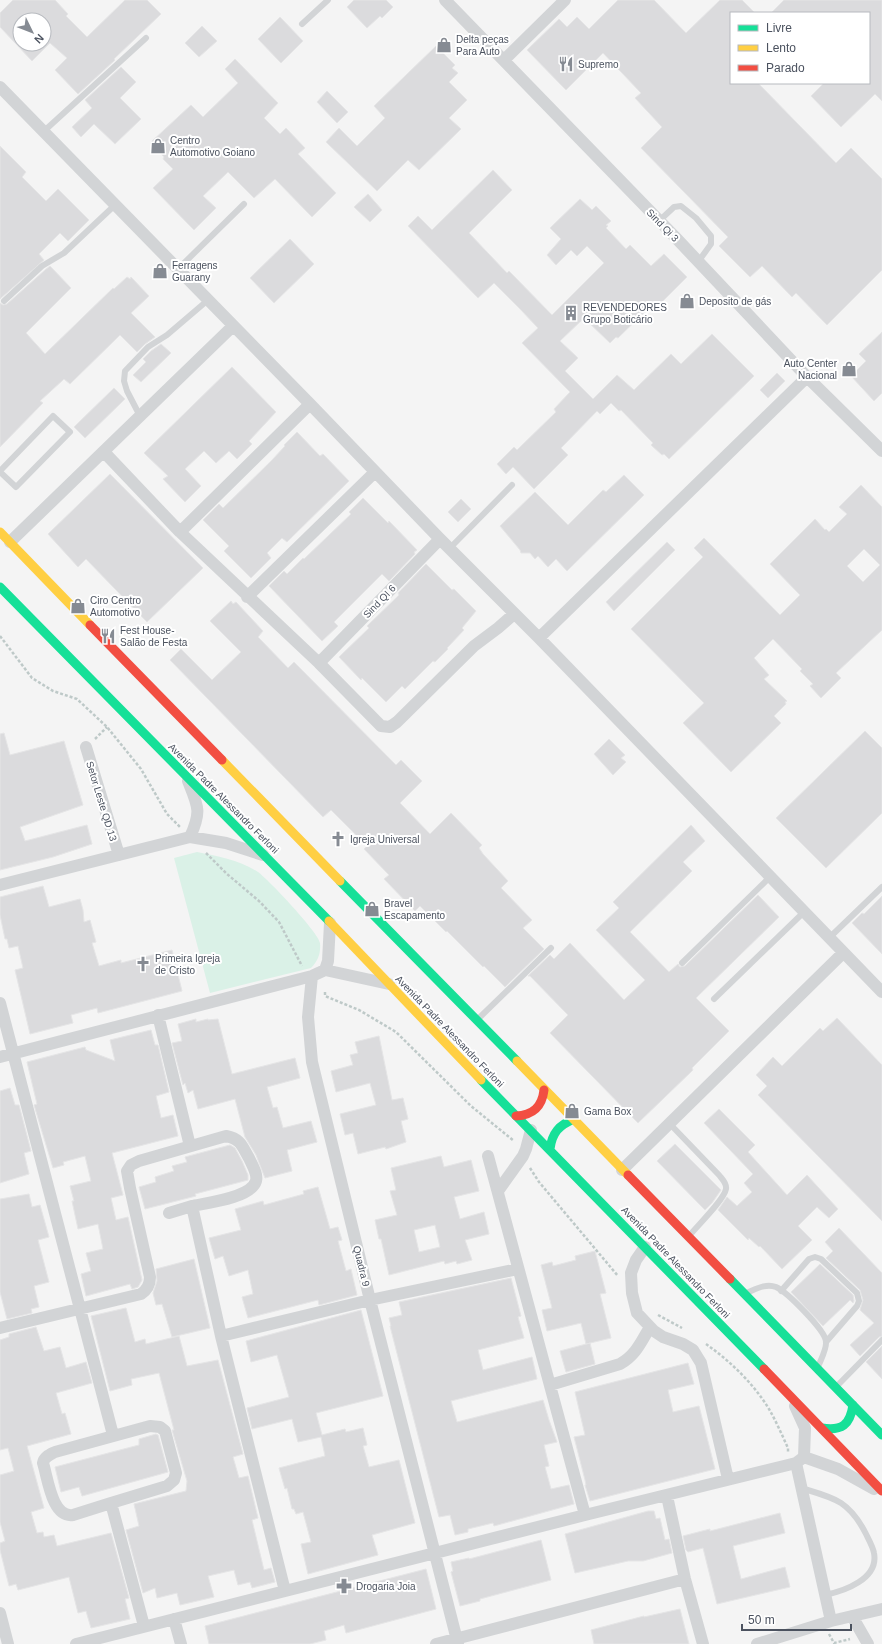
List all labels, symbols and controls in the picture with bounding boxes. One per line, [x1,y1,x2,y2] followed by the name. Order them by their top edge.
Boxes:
[12,12,52,52] north arrow
[730,12,870,84] legend
[766,21,792,35] text: Livre
[32,32,46,46] text: N
[456,34,509,57] place label: Delta peças Para Auto
[435,36,453,54] shop icon: Delta peças Para Auto
[766,41,796,55] text: Lento
[557,55,575,73] restaurant icon: Supremo
[578,59,619,70] place label: Supremo
[766,61,805,75] text: Parado
[170,135,255,158] place label: Centro Automotivo Goiano
[149,137,167,155] shop icon: Centro Automotivo Goiano
[644,207,681,244] street label: Sind Qi 3
[172,260,218,283] place label: Ferragens Guarany
[151,262,169,280] shop icon: Ferragens Guarany
[678,292,696,310] shop icon: Deposito de gás
[699,296,771,307] place label: Deposito de gás
[583,302,667,325] place label: REVENDEDORES Grupo Boticário
[562,304,580,322] building icon: REVENDEDORES Grupo Boticário
[784,358,838,381] place label: Auto Center Nacional
[840,360,858,378] shop icon: Auto Center Nacional
[361,582,398,620] street label: Sind QI 6
[90,595,142,618] place label: Ciro Centro Automotivo
[69,597,87,615] shop icon: Ciro Centro Automotivo
[120,625,188,648] place label: Fest House- Salão de Festa
[99,627,117,645] restaurant icon: Fest House- Salão de Festa
[166,741,281,856] street label: Avenida Padre Alessandro Ferloni
[84,760,119,843] street label: Setor Leste QD 13
[329,830,347,848] church icon: Igreja Universal
[350,834,419,845] place label: Igreja Universal
[384,898,446,921] place label: Bravel Escapamento
[363,900,381,918] shop icon: Bravel Escapamento
[155,953,220,976] place label: Primeira Igreja de Cristo
[134,955,152,973] church icon: Primeira Igreja de Cristo
[393,973,506,1089] street label: Avenida Padre Alessandro Ferloni
[563,1102,581,1120] shop icon: Gama Box
[584,1106,631,1117] place label: Gama Box
[619,1204,732,1320] street label: Avenida Padre Alessandro Ferloni
[351,1245,372,1288] street label: Quadra 9
[335,1577,353,1595] pharmacy icon: Drogaria Joia
[356,1581,416,1592] place label: Drogaria Joia
[742,1606,851,1632] scale bar
[748,1613,775,1627] text: 50 m

